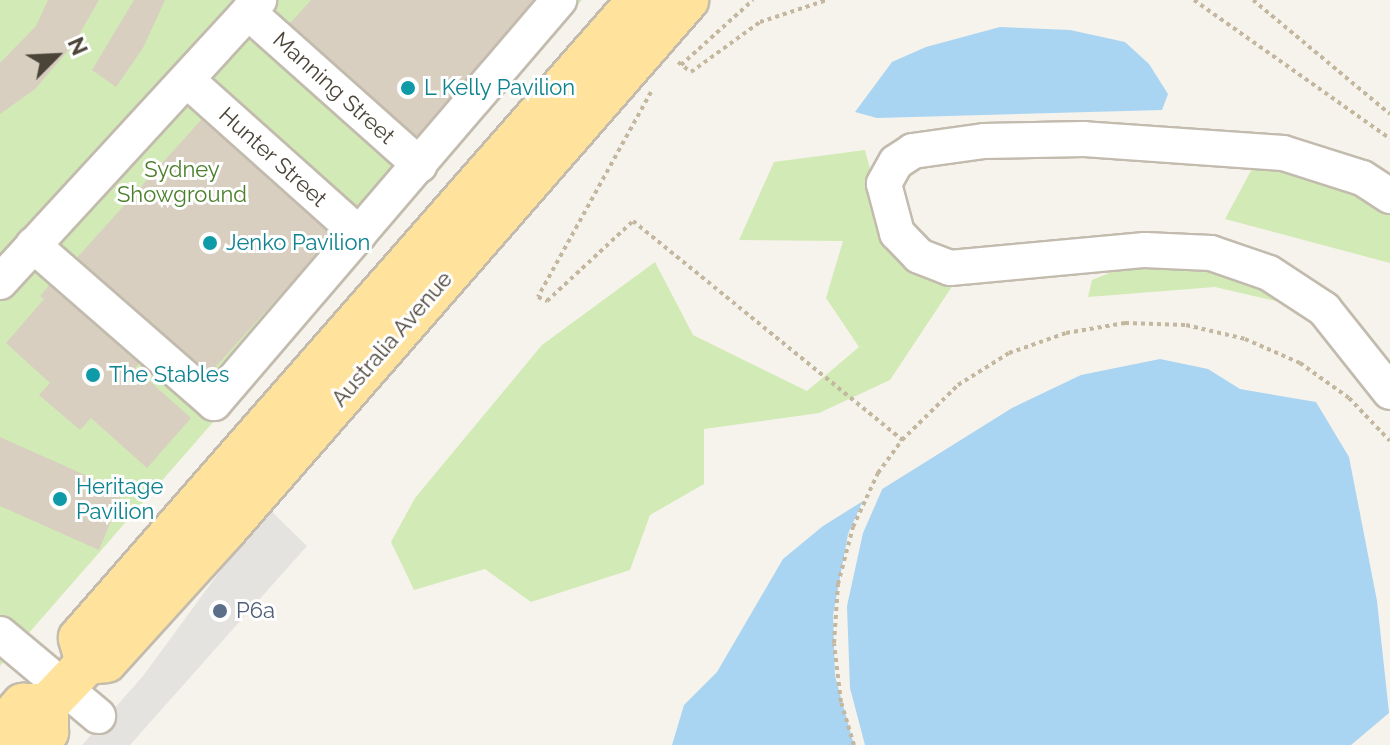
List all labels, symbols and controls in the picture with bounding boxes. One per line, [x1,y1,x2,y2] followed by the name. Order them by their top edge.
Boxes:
[16,16,96,96] north arrow
[268,26,400,150] street label: Manning Street
[63,33,93,59] text: N
[424,75,576,101] place label: L Kelly Pavilion
[399,79,417,97] marker: L Kelly Pavilion
[213,102,333,212] street label: Hunter Street
[117,156,247,208] park label: Sydney Showground
[226,230,370,256] place label: Jenko Pavilion
[201,234,219,252] marker: Jenko Pavilion
[326,266,458,412] street label: Australia Avenue
[109,362,229,388] place label: The Stables
[84,366,102,384] marker: The Stables
[76,473,163,524] place label: Heritage Pavilion
[51,490,69,508] marker: Heritage Pavilion
[236,598,275,624] place label: P6a
[211,602,229,620] marker: P6a

